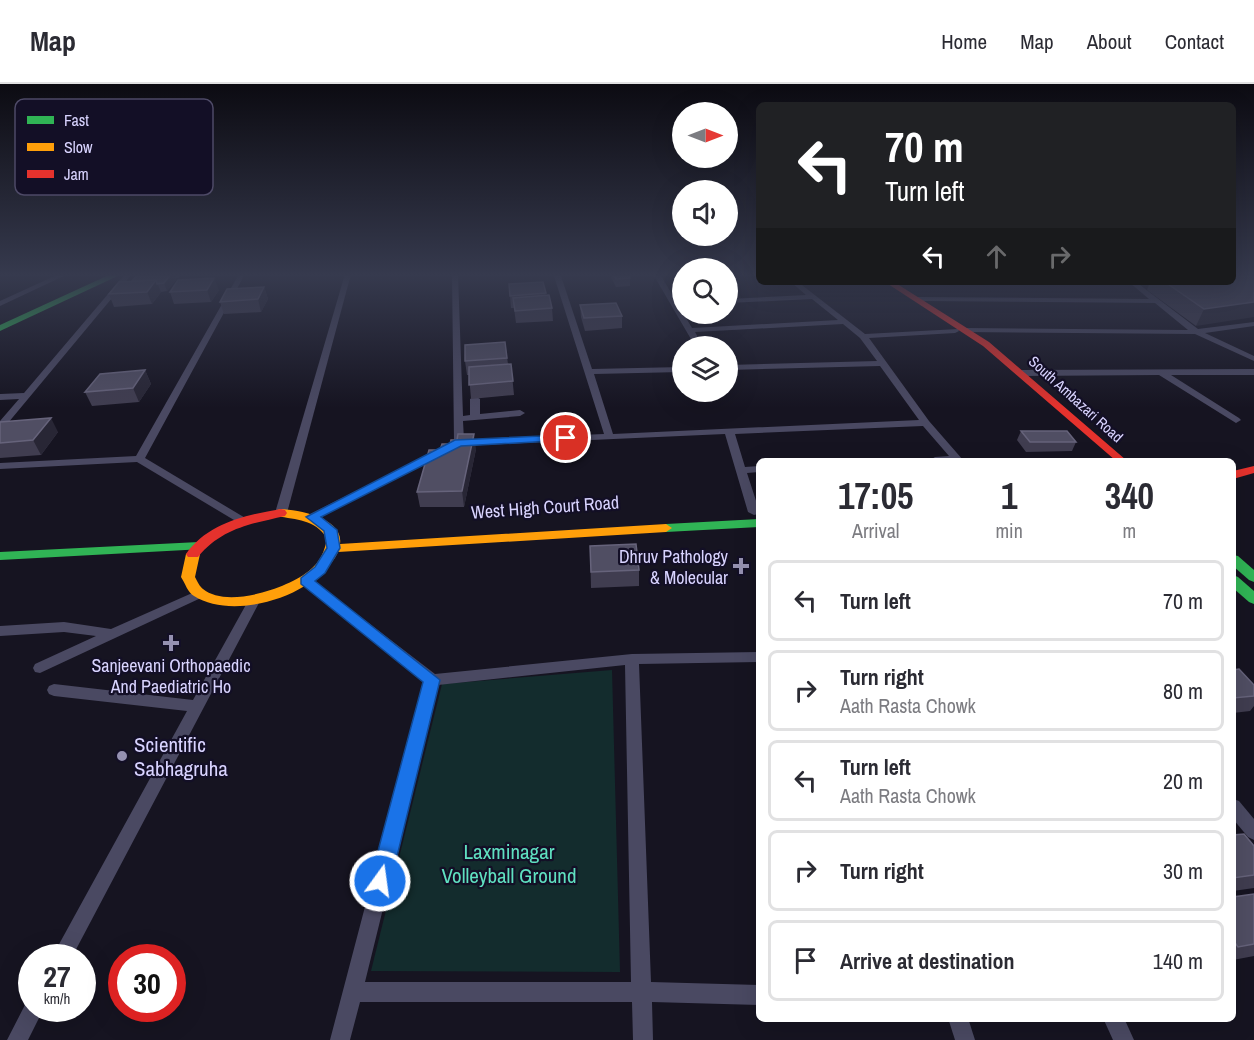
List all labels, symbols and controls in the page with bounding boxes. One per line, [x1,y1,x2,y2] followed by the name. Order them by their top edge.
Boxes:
[30,22,76,60] text: Map
[941,27,987,56] text: Home
[1020,27,1054,56] text: Map
[1087,27,1132,56] text: About
[1165,27,1224,56] text: Contact
[15,99,213,195] legend
[672,102,738,168] north arrow
[672,102,738,402] map controls
[64,109,89,131] text: Fast
[885,119,964,175] text: 70 m
[786,126,864,204] icon: left
[64,136,93,158] text: Slow
[64,163,89,185] text: Jam
[885,173,964,209] text: Turn left
[672,180,738,246] button: sound
[917,240,950,273] icon: left
[980,240,1013,273] icon: ahead
[1043,240,1076,273] icon: right
[672,258,738,324] button: search
[672,336,738,402] button: layers
[1024,351,1128,447] street label: South Ambazari Road
[540,412,591,463] pin
[549,421,582,454] icon: arrive
[838,472,913,520] text: 17:05
[1001,472,1017,520] text: 1
[1105,472,1154,520] text: 340
[470,489,620,525] street label: West High Court Road
[852,517,899,544] text: Arrival
[995,517,1023,544] text: min
[1123,517,1136,544] text: m
[619,544,729,590] place label: Dhruv Pathology & Molecular
[732,557,750,575] marker: Dhruv Pathology & Molecular
[789,584,822,617] icon: left
[840,586,911,616] text: Turn left
[1163,586,1203,616] text: 70 m
[162,634,180,652] marker: Sanjeevani Orthopaedic And Paediatric Ho
[91,653,251,699] place label: Sanjeevani Orthopaedic And Paediatric Ho
[840,662,924,692] text: Turn right
[789,674,822,707] icon: right
[1163,676,1203,706] text: 80 m
[840,692,976,719] text: Aath Rasta Chowk
[134,730,228,783] place label: Scientific Sabhagruha
[115,749,129,763] marker: Scientific Sabhagruha
[840,752,911,782] text: Turn left
[789,764,822,797] icon: left
[1163,766,1203,796] text: 20 m
[840,782,976,809] text: Aath Rasta Chowk
[442,837,576,890] park label: Laxminagar Volleyball Ground
[348,849,412,913] position arrow
[789,854,822,887] icon: right
[840,856,924,886] text: Turn right
[1163,856,1203,886] text: 30 m
[108,944,186,1022] speed limit sign: 30
[789,944,822,977] icon: arrive
[840,946,1014,976] text: Arrive at destination
[1153,946,1203,976] text: 140 m
[43,956,71,996] text: 27
[44,988,70,1009] text: km/h

